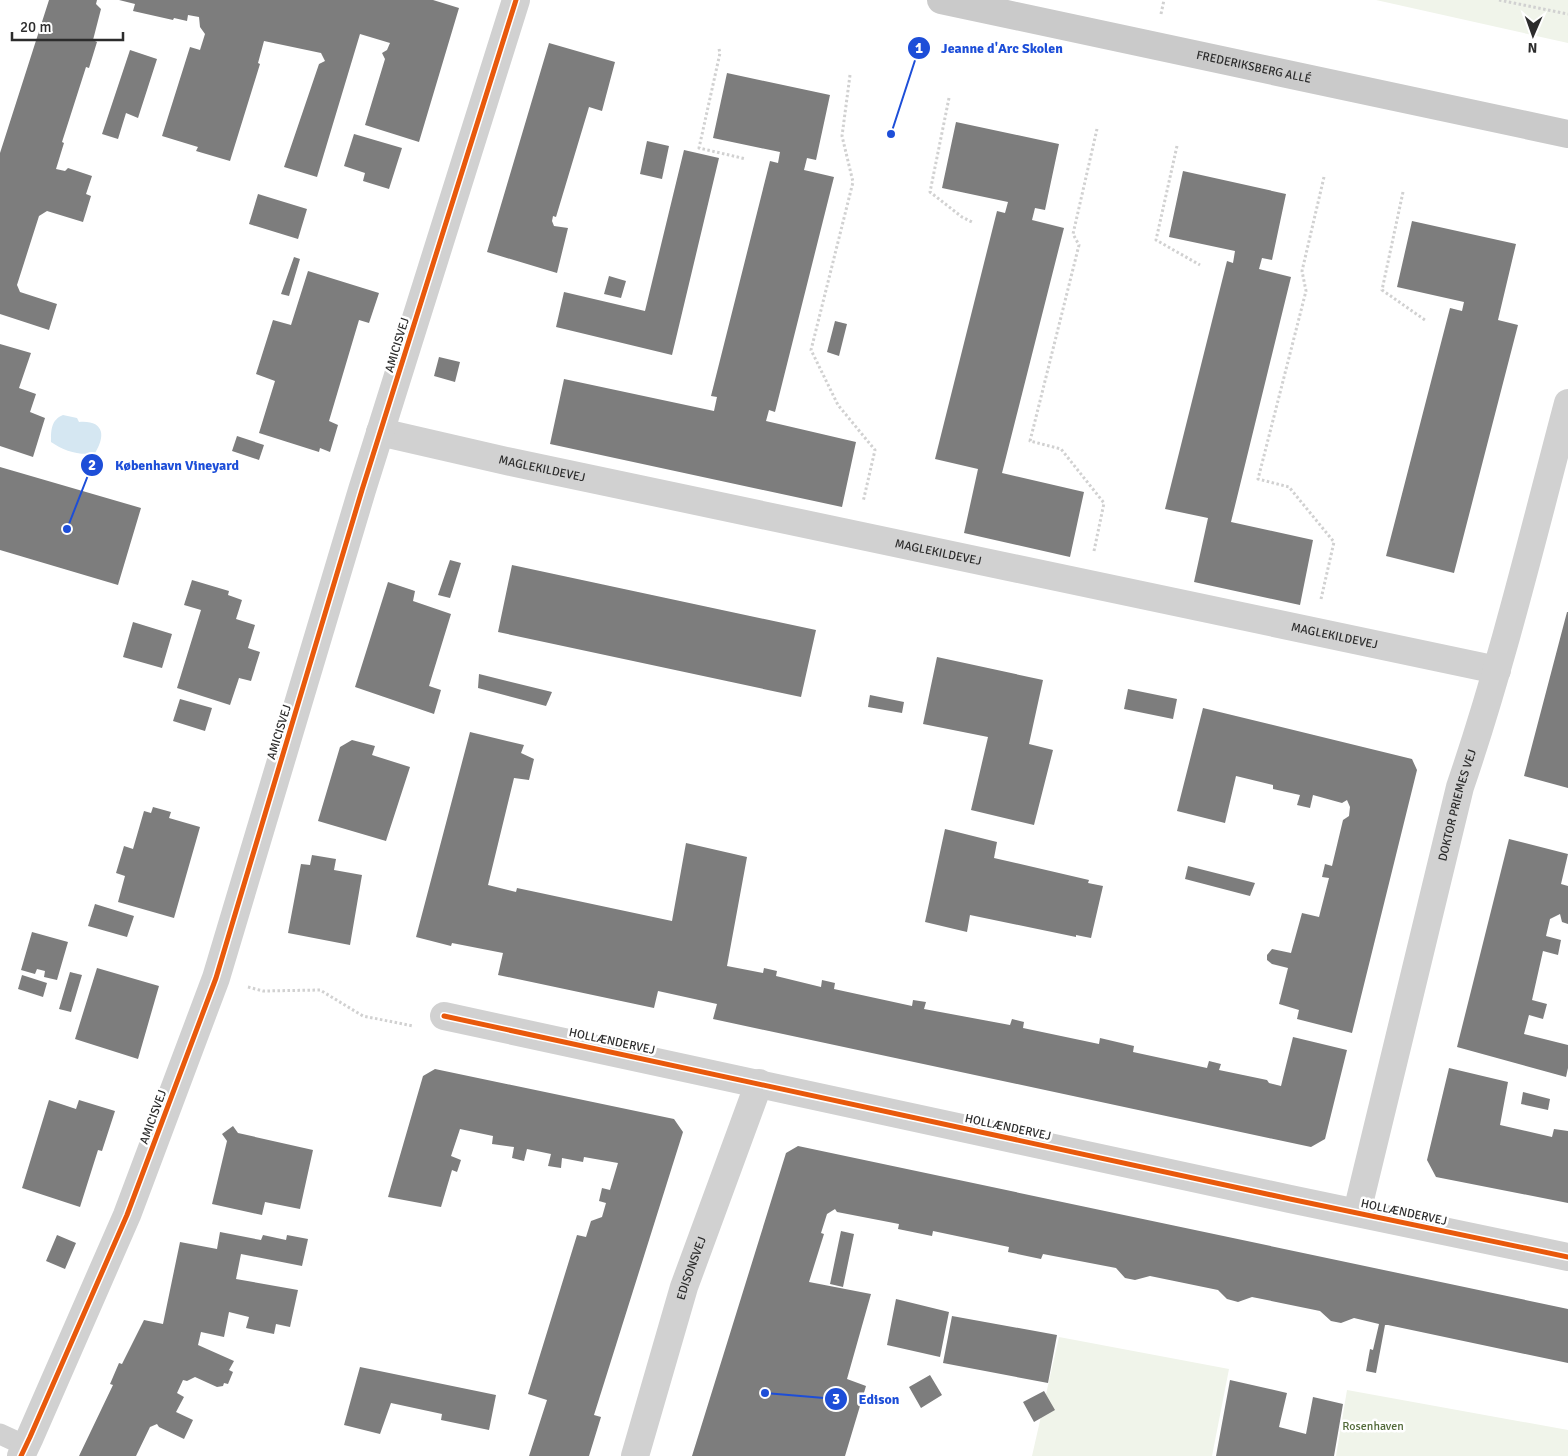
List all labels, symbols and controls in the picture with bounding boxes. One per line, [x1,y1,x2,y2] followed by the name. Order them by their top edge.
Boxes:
[12,10,124,42] scale bar
[1508,10,1558,60] north arrow
[20,18,51,36] text: 20 m
[906,34,1073,63] callout: Jeanne d'Arc Skolen
[915,39,923,57] text: 1
[1527,39,1538,56] text: N
[941,40,1063,57] text: Jeanne d'Arc Skolen
[1195,48,1313,87] street label: FREDERIKSBERG ALLÉ
[382,316,413,374] street label: AMICISVEJ
[80,451,249,480] callout: København Vineyard
[497,452,586,485] street label: MAGLEKILDEVEJ
[88,456,96,474] text: 2
[115,457,240,474] text: København Vineyard
[893,536,983,569] street label: MAGLEKILDEVEJ
[1290,620,1379,653] street label: MAGLEKILDEVEJ
[264,703,295,761] street label: AMICISVEJ
[1435,747,1480,863] street label: DOKTOR PRIEMES VEJ
[567,1025,656,1058] street label: HOLLÆNDERVEJ
[137,1088,170,1146] street label: AMICISVEJ
[963,1111,1052,1144] street label: HOLLÆNDERVEJ
[1359,1196,1448,1229] street label: HOLLÆNDERVEJ
[674,1235,710,1302] street label: EDISONSVEJ
[823,1384,909,1413] callout: Edison
[832,1390,840,1408] text: 3
[859,1391,900,1408] text: Edison
[1342,1419,1404,1434] park label: Rosenhaven

